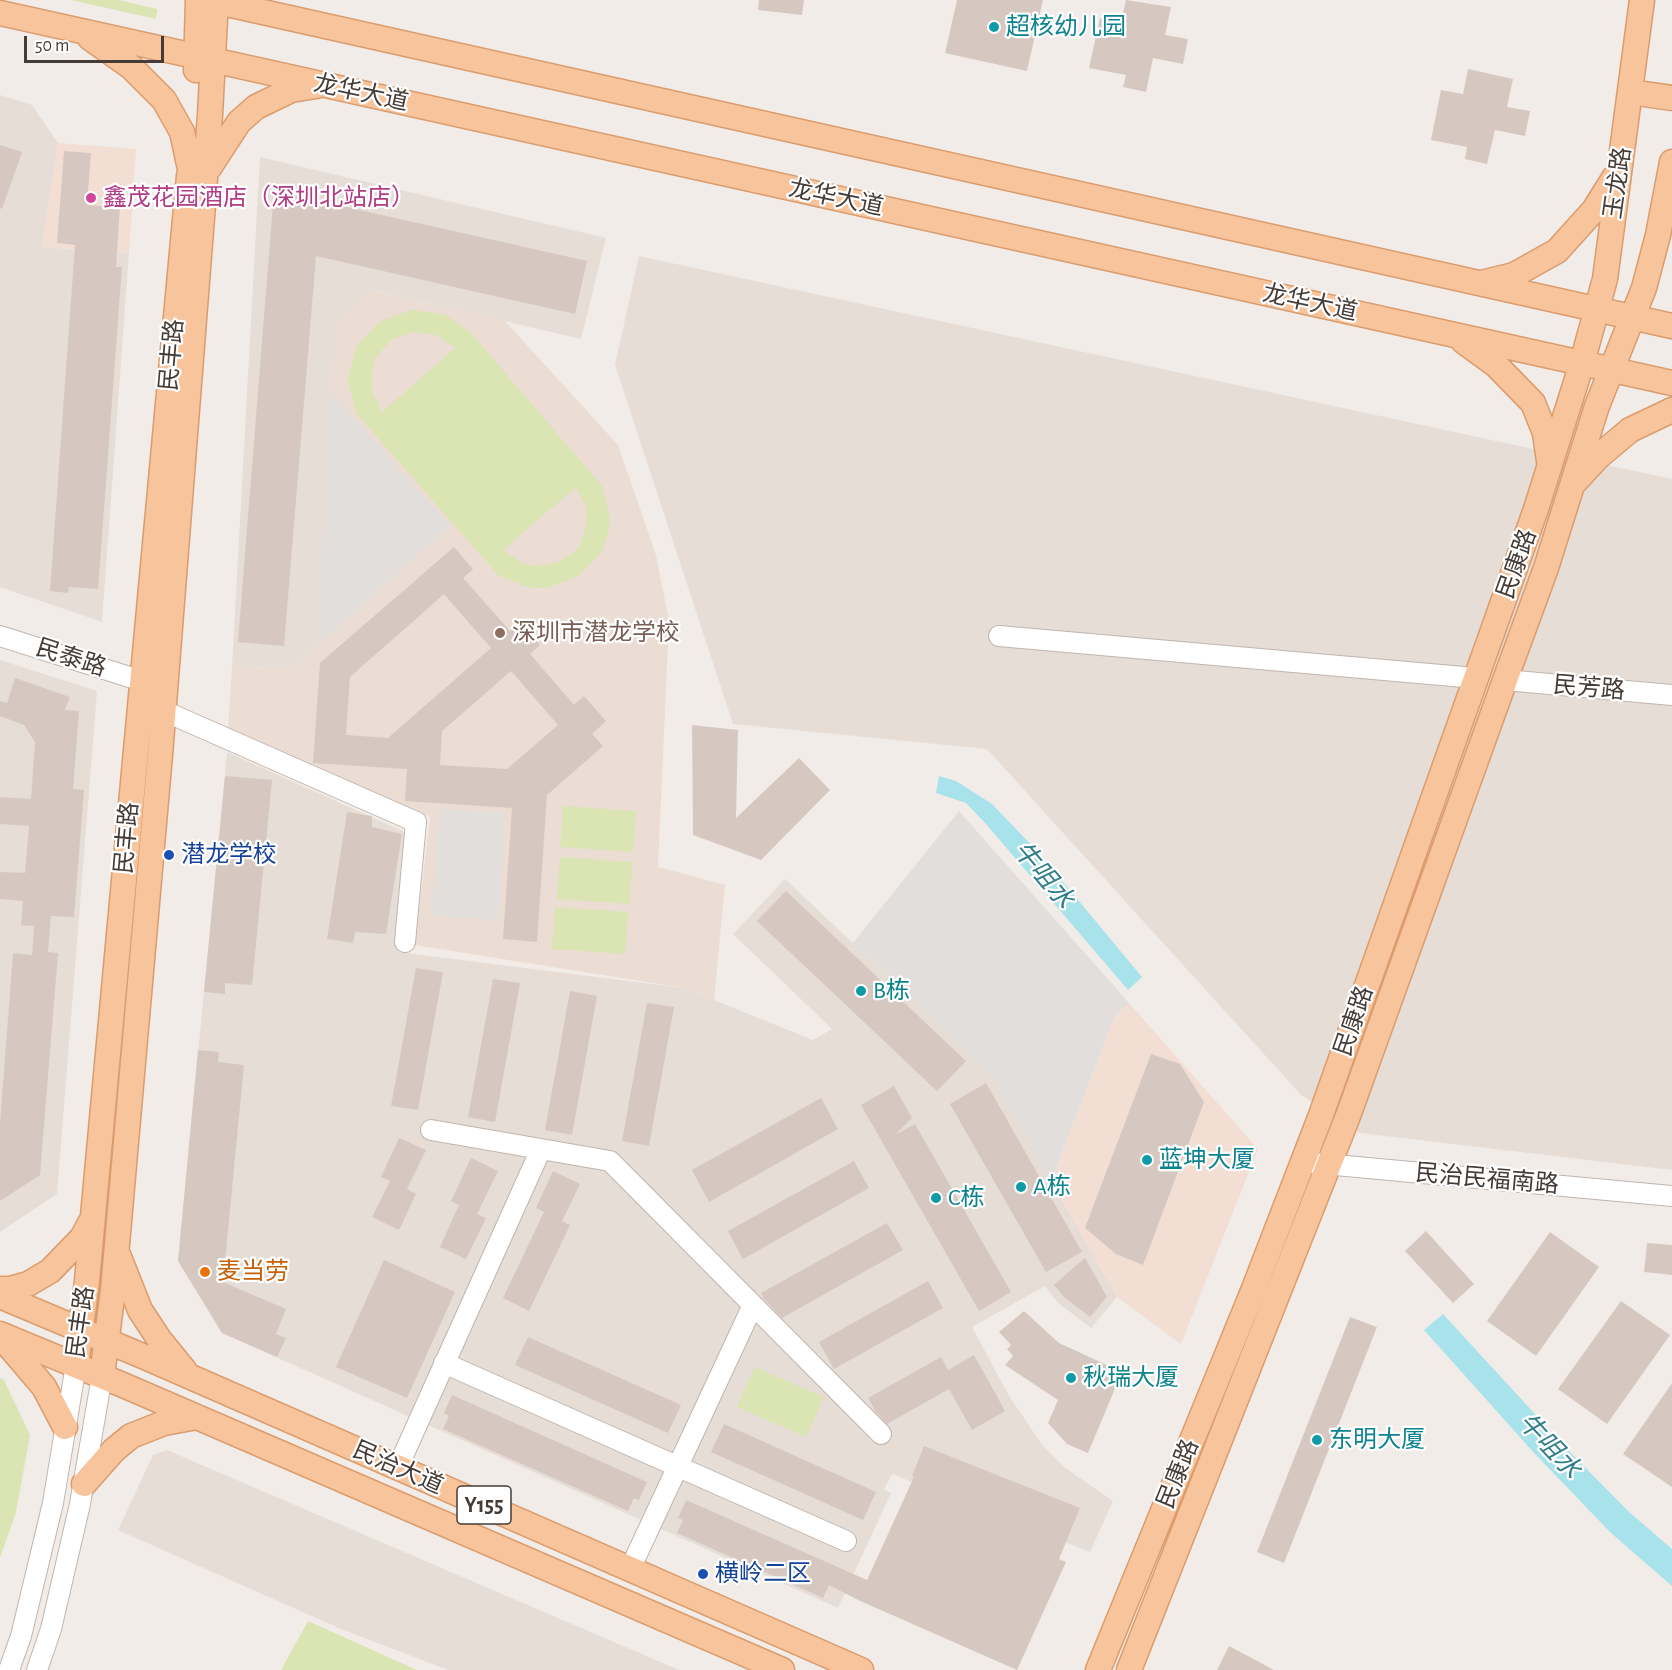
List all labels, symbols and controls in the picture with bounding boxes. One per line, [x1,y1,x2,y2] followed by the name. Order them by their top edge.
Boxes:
[1006,13,1126,41] place label: 超核幼儿园
[987,20,1001,34] marker: 超核幼儿园
[27,24,166,62] scale bar
[35,37,69,55] text: 50 m
[311,69,411,117] street label: 龙华大道
[1599,145,1637,221] street label: 玉龙路
[786,174,886,222] street label: 龙华大道
[103,184,415,212] place label: 鑫茂花园酒店（深圳北站店）
[84,191,98,205] marker: 鑫茂花园酒店（深圳北站店）
[1260,279,1360,327] street label: 龙华大道
[155,318,189,392] street label: 民丰路
[1491,525,1543,603] street label: 民康路
[512,619,680,647] place label: 深圳市潜龙学校
[493,626,507,640] marker: 深圳市潜龙学校
[32,633,110,683] street label: 民泰路
[1552,671,1626,705] street label: 民芳路
[110,801,144,875] street label: 民丰路
[1006,835,1080,915] water label: 牛咀水
[181,841,277,869] place label: 潜龙学校
[162,848,176,862] marker: 潜龙学校
[873,977,910,1005] place label: B栋
[1329,982,1379,1060] street label: 民康路
[854,984,868,998] marker: B栋
[1159,1146,1255,1174] place label: 蓝坤大厦
[1140,1153,1154,1167] marker: 蓝坤大厦
[1414,1158,1560,1200] street label: 民治民福南路
[1033,1173,1071,1201] place label: A栋
[1014,1180,1028,1194] marker: A栋
[948,1184,984,1212] place label: C栋
[929,1191,943,1205] marker: C栋
[217,1258,289,1286] place label: 麦当劳
[198,1265,212,1279] marker: 麦当劳
[62,1284,100,1360] street label: 民丰路
[1083,1364,1179,1392] place label: 秋瑞大厦
[1064,1371,1078,1385] marker: 秋瑞大厦
[1511,1407,1587,1485] water label: 牛咀水
[1329,1426,1425,1454] place label: 东明大厦
[1310,1433,1324,1447] marker: 东明大厦
[348,1435,448,1501] street label: 民治大道
[1151,1435,1205,1513] street label: 民康路
[457,1486,511,1524] road number: Y155
[715,1560,811,1588] place label: 横岭二区
[696,1567,710,1581] marker: 横岭二区

